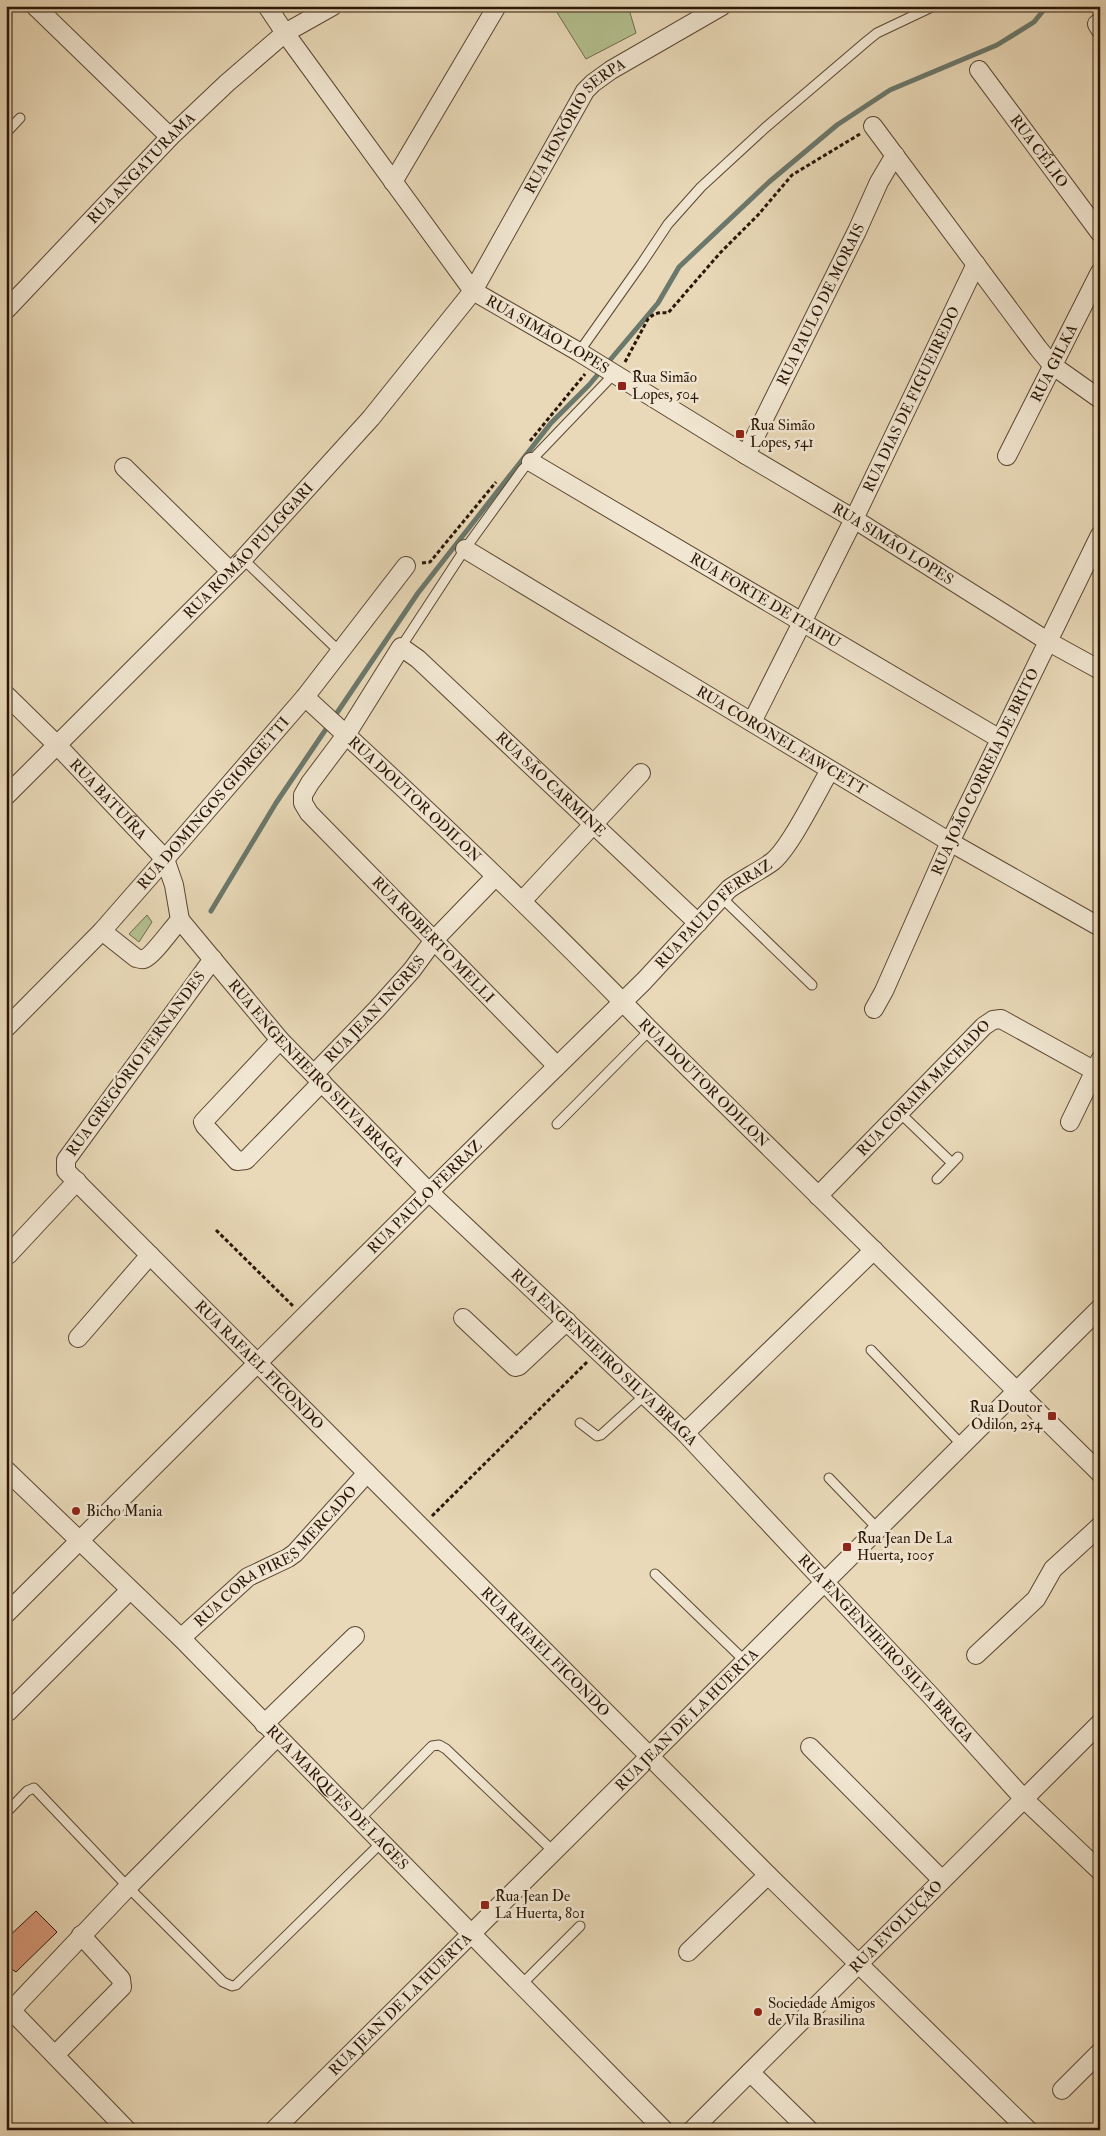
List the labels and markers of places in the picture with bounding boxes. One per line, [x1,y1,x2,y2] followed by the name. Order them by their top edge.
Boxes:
[632,368,699,405] place label: Rua Simão Lopes, 504
[616,380,628,392] marker: Rua Simão Lopes, 504
[750,416,815,453] place label: Rua Simão Lopes, 541
[734,428,746,440] marker: Rua Simão Lopes, 541
[970,1398,1043,1434] place label: Rua Doutor Odilon, 254
[1046,1410,1058,1422] marker: Rua Doutor Odilon, 254
[86,1502,163,1521] place label: Bicho Mania
[70,1505,82,1517] marker: Bicho Mania
[857,1529,953,1565] place label: Rua Jean De La Huerta, 1005
[841,1541,853,1553] marker: Rua Jean De La Huerta, 1005
[495,1887,585,1923] place label: Rua Jean De La Huerta, 801
[479,1899,491,1911] marker: Rua Jean De La Huerta, 801
[768,1994,875,2030] place label: Sociedade Amigos de Vila Brasilina
[752,2006,764,2018] marker: Sociedade Amigos de Vila Brasilina

